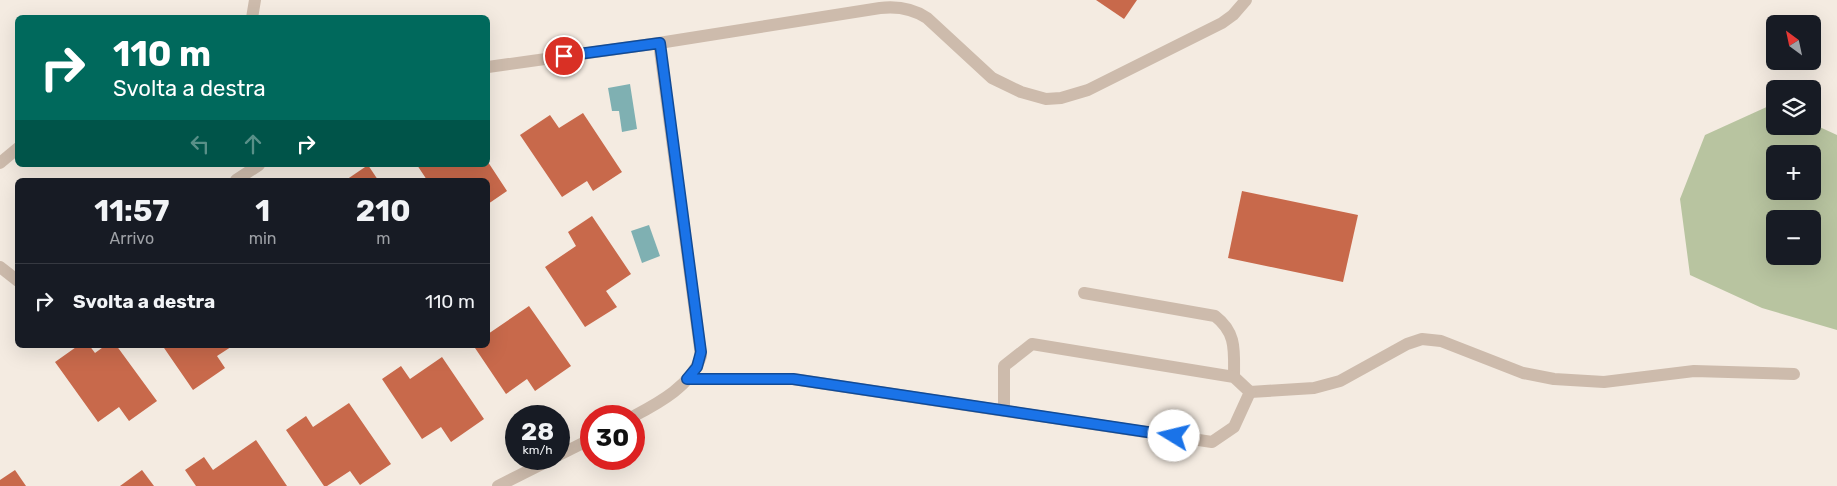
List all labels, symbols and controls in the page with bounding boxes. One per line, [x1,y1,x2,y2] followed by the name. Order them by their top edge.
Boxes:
[1766,15,1821,70] north arrow
[1766,15,1821,265] map controls
[113,33,211,75] text: 110 m
[30,35,95,100] icon: right
[543,35,585,77] pin
[550,42,578,70] icon: arrive
[113,75,266,102] text: Svolta a destra
[1766,80,1821,135] button: layers
[186,130,214,158] icon: left
[239,130,267,158] icon: ahead
[292,130,320,158] icon: right
[1766,145,1821,200] button: +
[94,193,169,229] text: 11:57
[255,193,270,229] text: 1
[356,193,411,229] text: 210
[1766,210,1821,265] button: −
[110,229,154,248] text: Arrivo
[249,229,277,248] text: min
[376,229,390,248] text: m
[30,287,58,315] icon: right
[73,290,215,313] text: Svolta a destra
[425,290,475,313] text: 110 m
[580,405,645,470] speed limit sign: 30
[1147,409,1199,461] position arrow
[521,417,554,446] text: 28
[523,443,552,457] text: km/h

